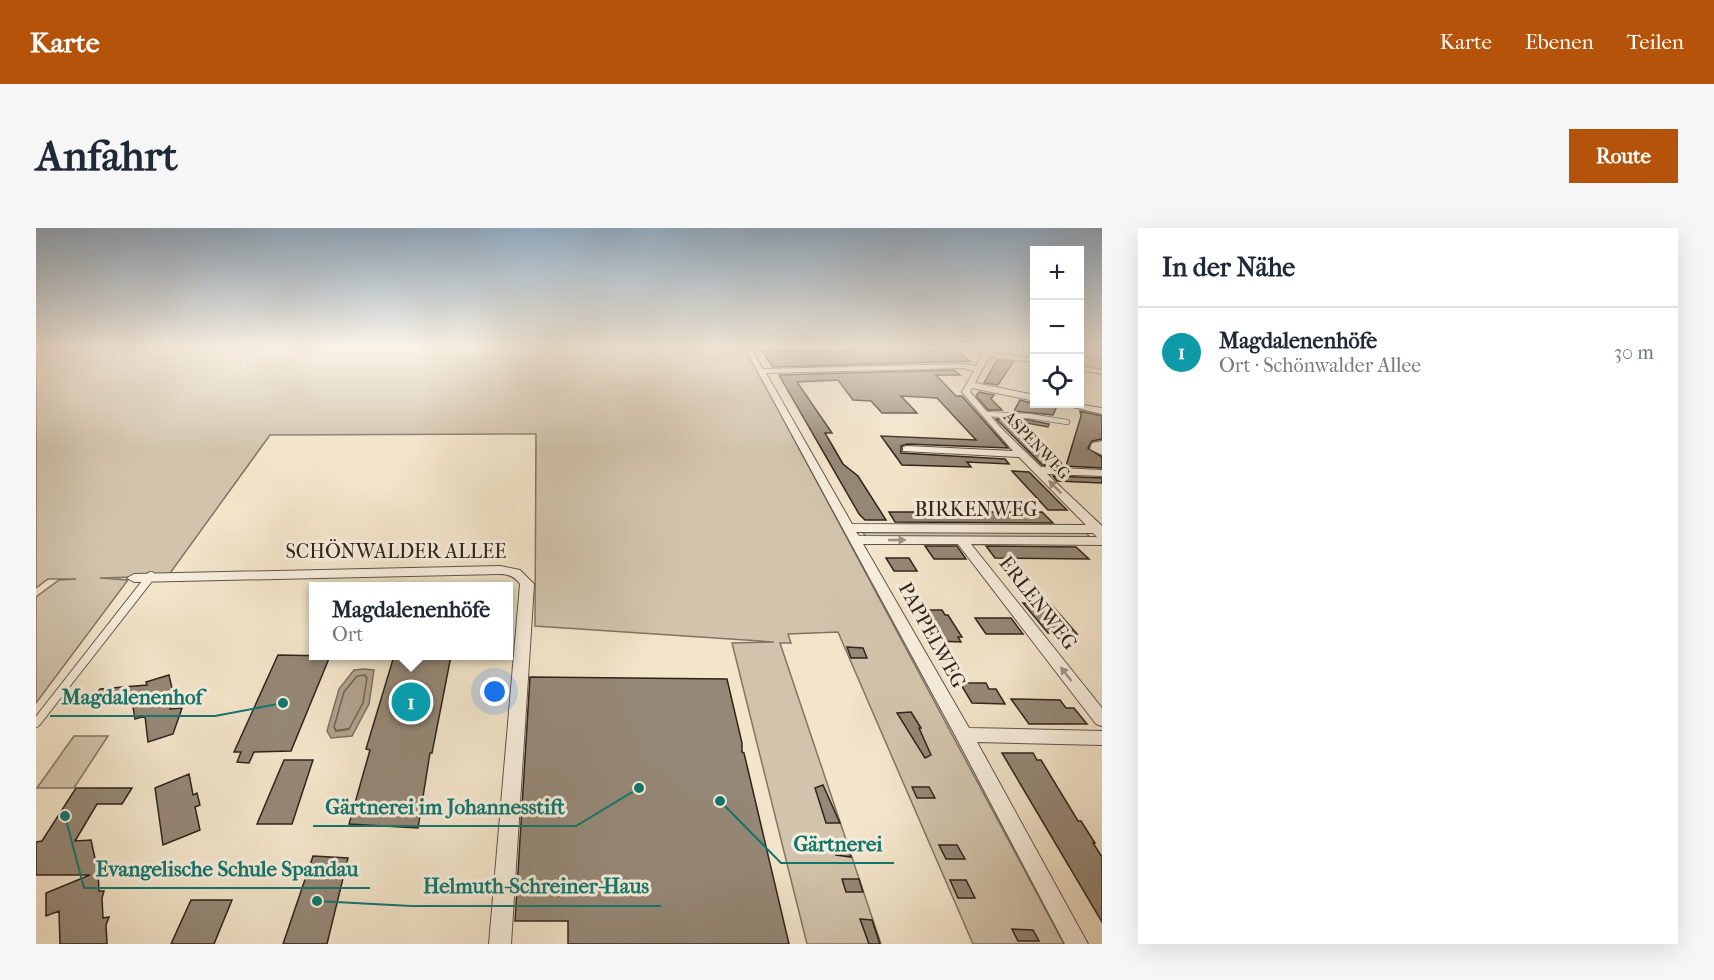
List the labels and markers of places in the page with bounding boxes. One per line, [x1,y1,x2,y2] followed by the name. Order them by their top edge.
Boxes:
[50,677,215,716] callout: Magdalenenhof
[392,680,430,724] pin: 1
[313,787,576,826] callout: Gärtnerei im Johannesstift
[781,824,894,863] callout: Gärtnerei
[84,849,370,888] callout: Evangelische Schule Spandau
[411,867,661,906] callout: Helmuth-Schreiner-Haus

